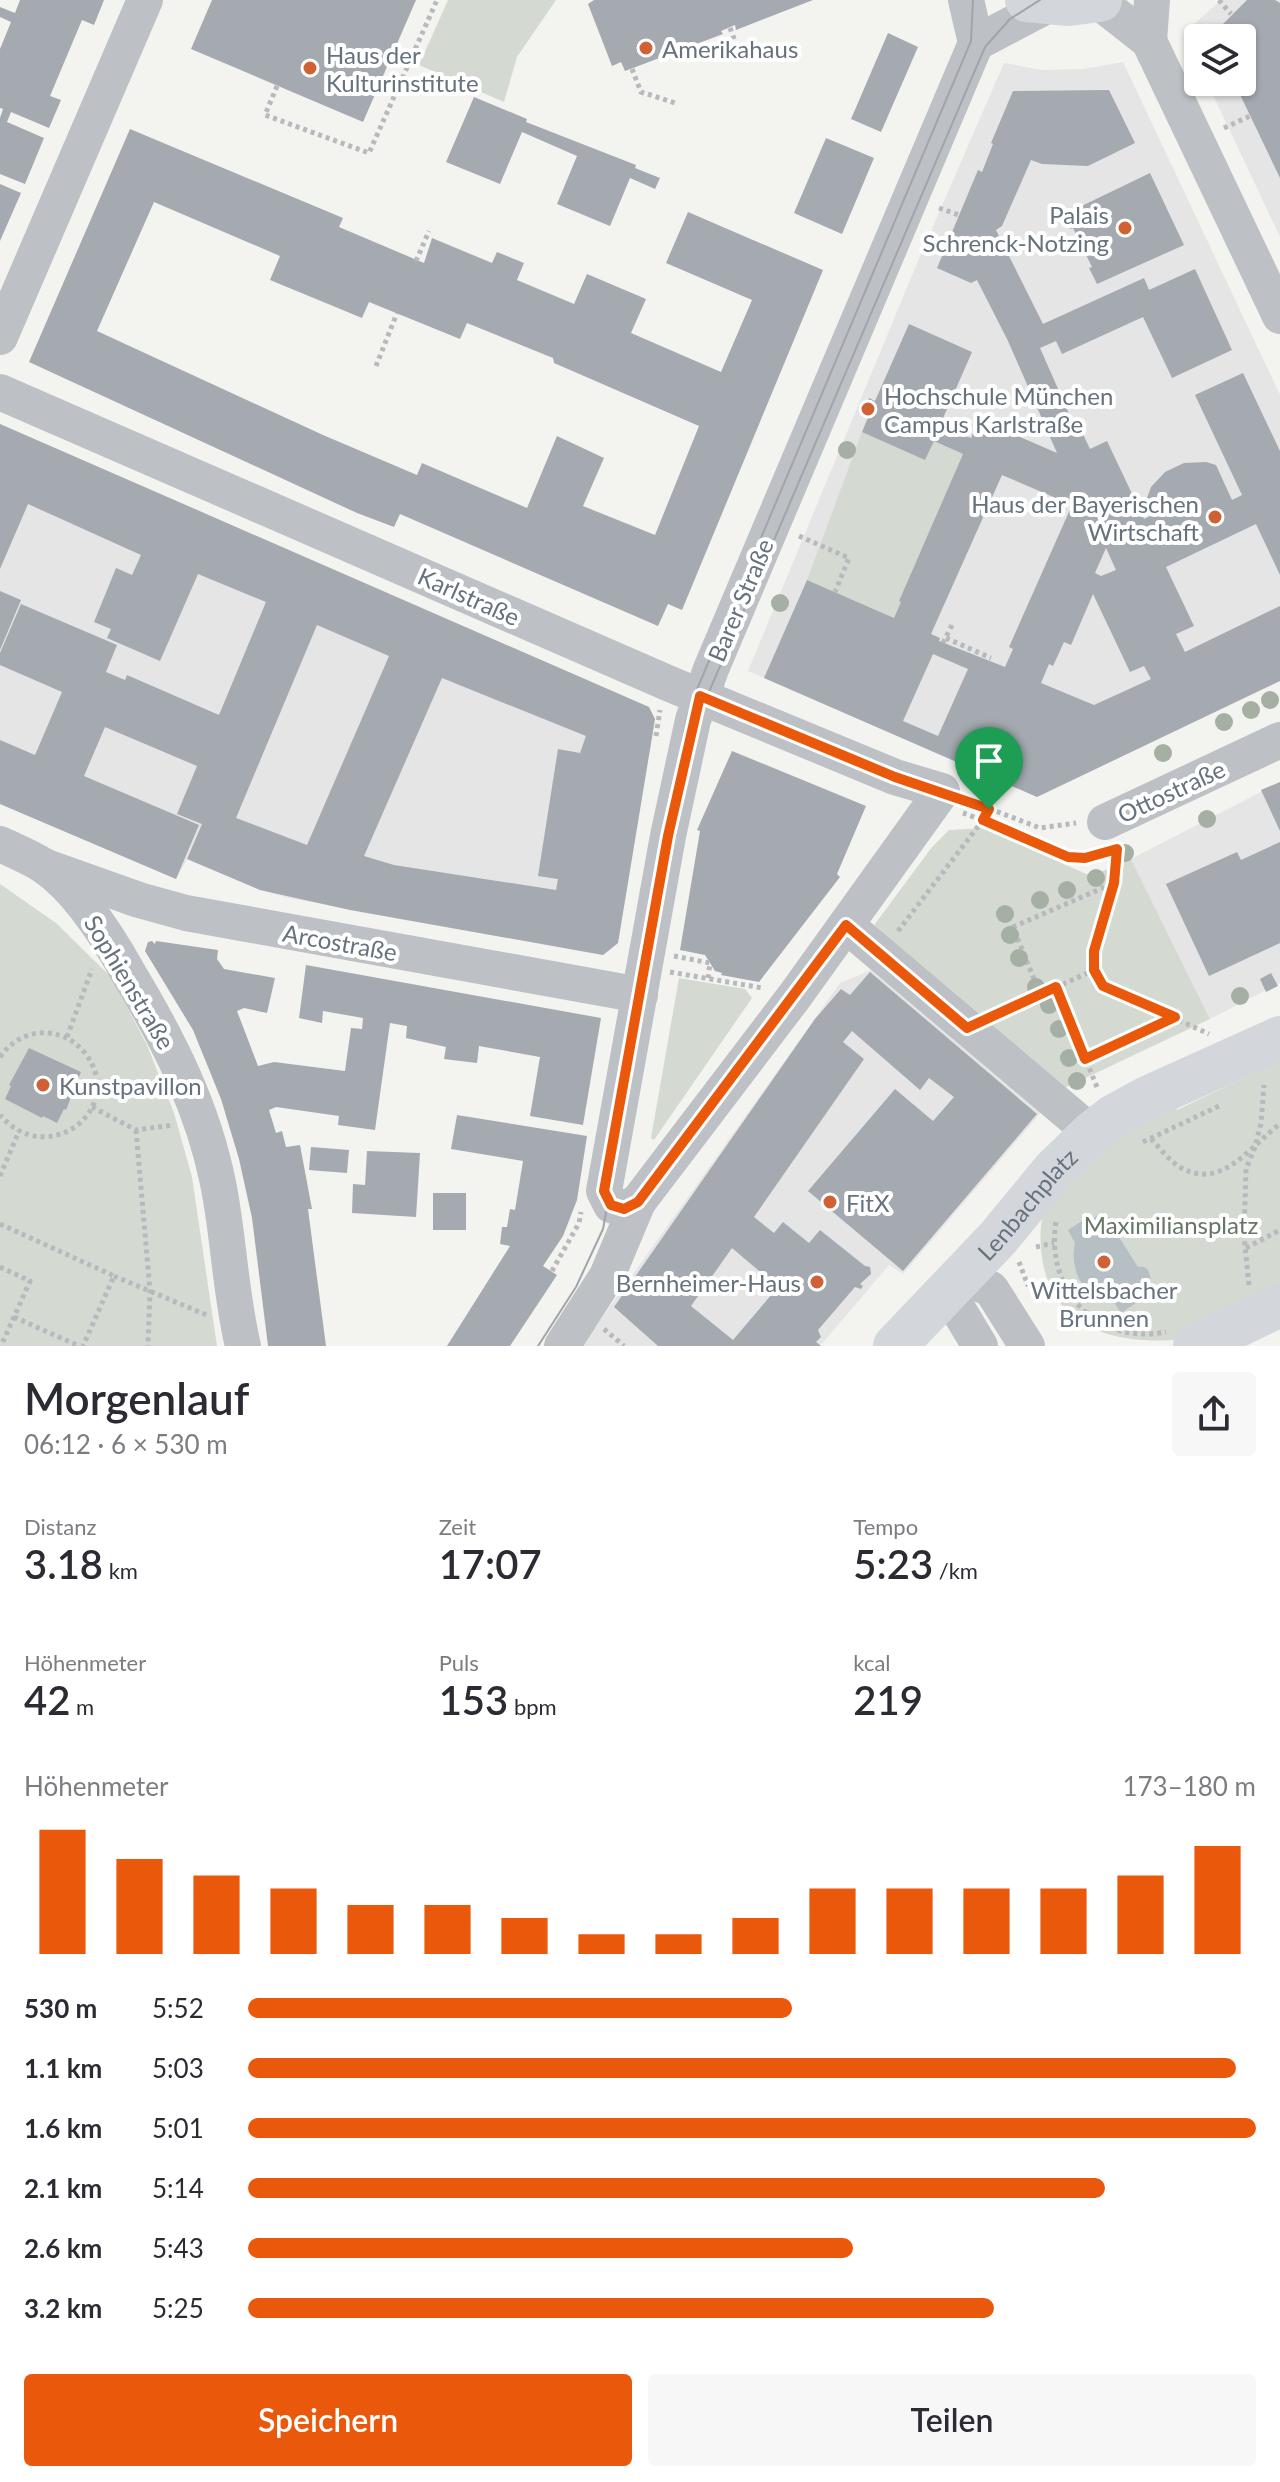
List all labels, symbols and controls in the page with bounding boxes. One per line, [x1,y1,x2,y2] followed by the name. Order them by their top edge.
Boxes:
[1184,24,1256,96] map controls
[1184,24,1256,96] button: layers
[662,34,798,63] place label: Amerikahaus
[637,39,655,57] marker: Amerikahaus
[326,40,479,97] place label: Haus der Kulturinstitute
[301,59,319,77] marker: Haus der Kulturinstitute
[922,200,1109,257] place label: Palais Schrenck-Notzing
[1116,219,1134,237] marker: Palais Schrenck-Notzing
[884,381,1113,438] place label: Hochschule München Campus Karlstraße
[859,400,877,418] marker: Hochschule München Campus Karlstraße
[971,489,1200,546] place label: Haus der Bayerischen Wirtschaft
[1206,508,1224,526] marker: Haus der Bayerischen Wirtschaft
[701,534,779,666] street label: Barer Straße
[414,561,524,631] street label: Karlstraße
[955,727,1023,809] pin
[967,739,1011,783] icon: arrive
[1113,754,1229,828] street label: Ottostraße
[79,910,181,1054] street label: Sophienstraße
[281,918,399,966] street label: Arcostraße
[59,1071,202,1100] place label: Kunstpavillon
[34,1076,52,1094] marker: Kunstpavillon
[971,1142,1083,1266] street label: Lenbachplatz
[846,1188,890,1217] place label: FitX
[821,1193,839,1211] marker: FitX
[1084,1210,1258,1239] park label: Maximiliansplatz
[1095,1253,1113,1271] marker: Wittelsbacher Brunnen
[616,1268,801,1297] place label: Bernheimer-Haus
[808,1273,826,1291] marker: Bernheimer-Haus
[1030,1275,1178,1332] place label: Wittelsbacher Brunnen
[24,1372,249,1424] text: Morgenlauf
[1172,1372,1256,1456] button: share
[24,1428,228,1460] text: 06:12 · 6 × 530 m
[24,1513,96,1540] text: Distanz
[439,1513,476,1540] text: Zeit
[853,1513,918,1540] text: Tempo
[24,1540,103,1588] text: 3.18
[439,1540,542,1588] text: 17:07
[853,1540,933,1588] text: 5:23
[103,1557,138,1584] text: km
[933,1557,978,1584] text: /km
[24,1649,146,1676] text: Höhenmeter
[439,1649,479,1676] text: Puls
[853,1649,891,1676] text: kcal
[24,1676,70,1724] text: 42
[439,1676,508,1724] text: 153
[853,1676,923,1724] text: 219
[70,1693,94,1720] text: m
[508,1693,557,1720] text: bpm
[24,1770,168,1802] text: Höhenmeter
[1122,1770,1256,1802] text: 173–180 m
[24,1992,97,2024] text: 530 m
[152,1992,204,2024] text: 5:52
[24,2052,102,2084] text: 1.1 km
[152,2052,204,2084] text: 5:03
[24,2112,102,2144] text: 1.6 km
[152,2112,204,2144] text: 5:01
[24,2172,102,2204] text: 2.1 km
[152,2172,204,2204] text: 5:14
[24,2232,102,2264] text: 2.6 km
[152,2232,204,2264] text: 5:43
[24,2292,102,2324] text: 3.2 km
[152,2292,204,2324] text: 5:25
[24,2374,632,2466] button: Speichern
[648,2374,1256,2466] button: Teilen

